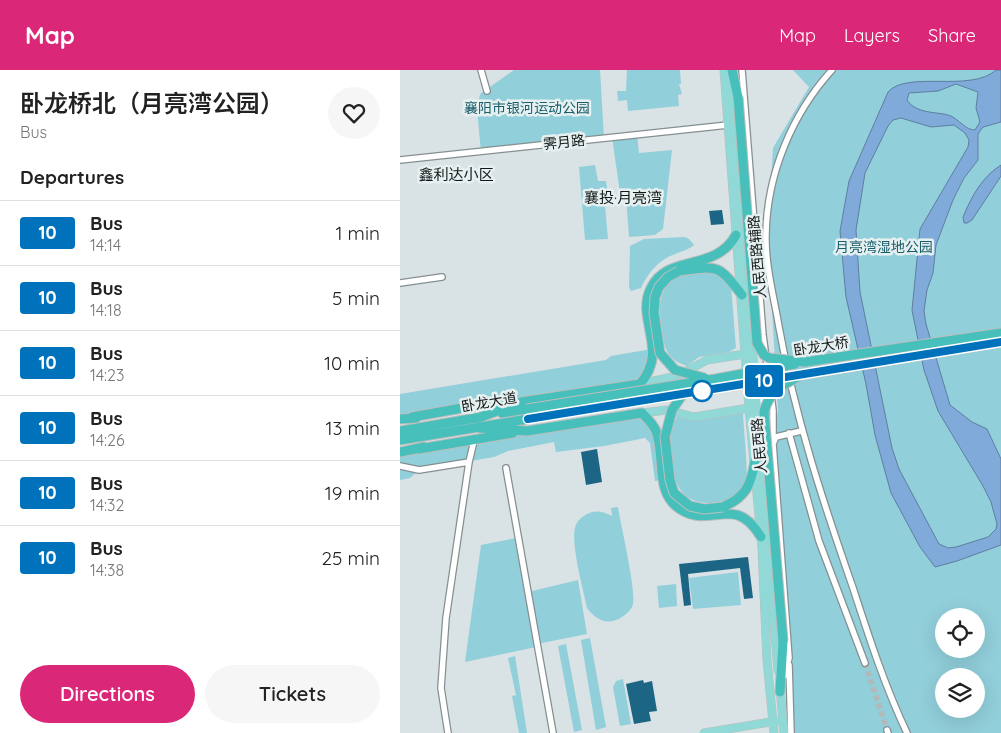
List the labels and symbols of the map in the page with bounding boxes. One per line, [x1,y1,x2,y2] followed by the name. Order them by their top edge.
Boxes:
[464,99,590,117] park label: 襄阳市银河运动公园
[542,131,586,153] street label: 霁月路
[418,165,494,184] district label: 鑫利达小区
[584,188,662,207] district label: 襄投·月亮湾
[744,214,770,300] street label: 人民西路辅路
[835,238,933,256] park label: 月亮湾湿地公园
[792,333,850,359] street label: 卧龙大桥
[742,365,786,397] line badge: 10
[691,380,713,402] unlabelled marker
[460,388,518,416] street label: 卧龙大道
[748,417,770,475] street label: 人民西路

